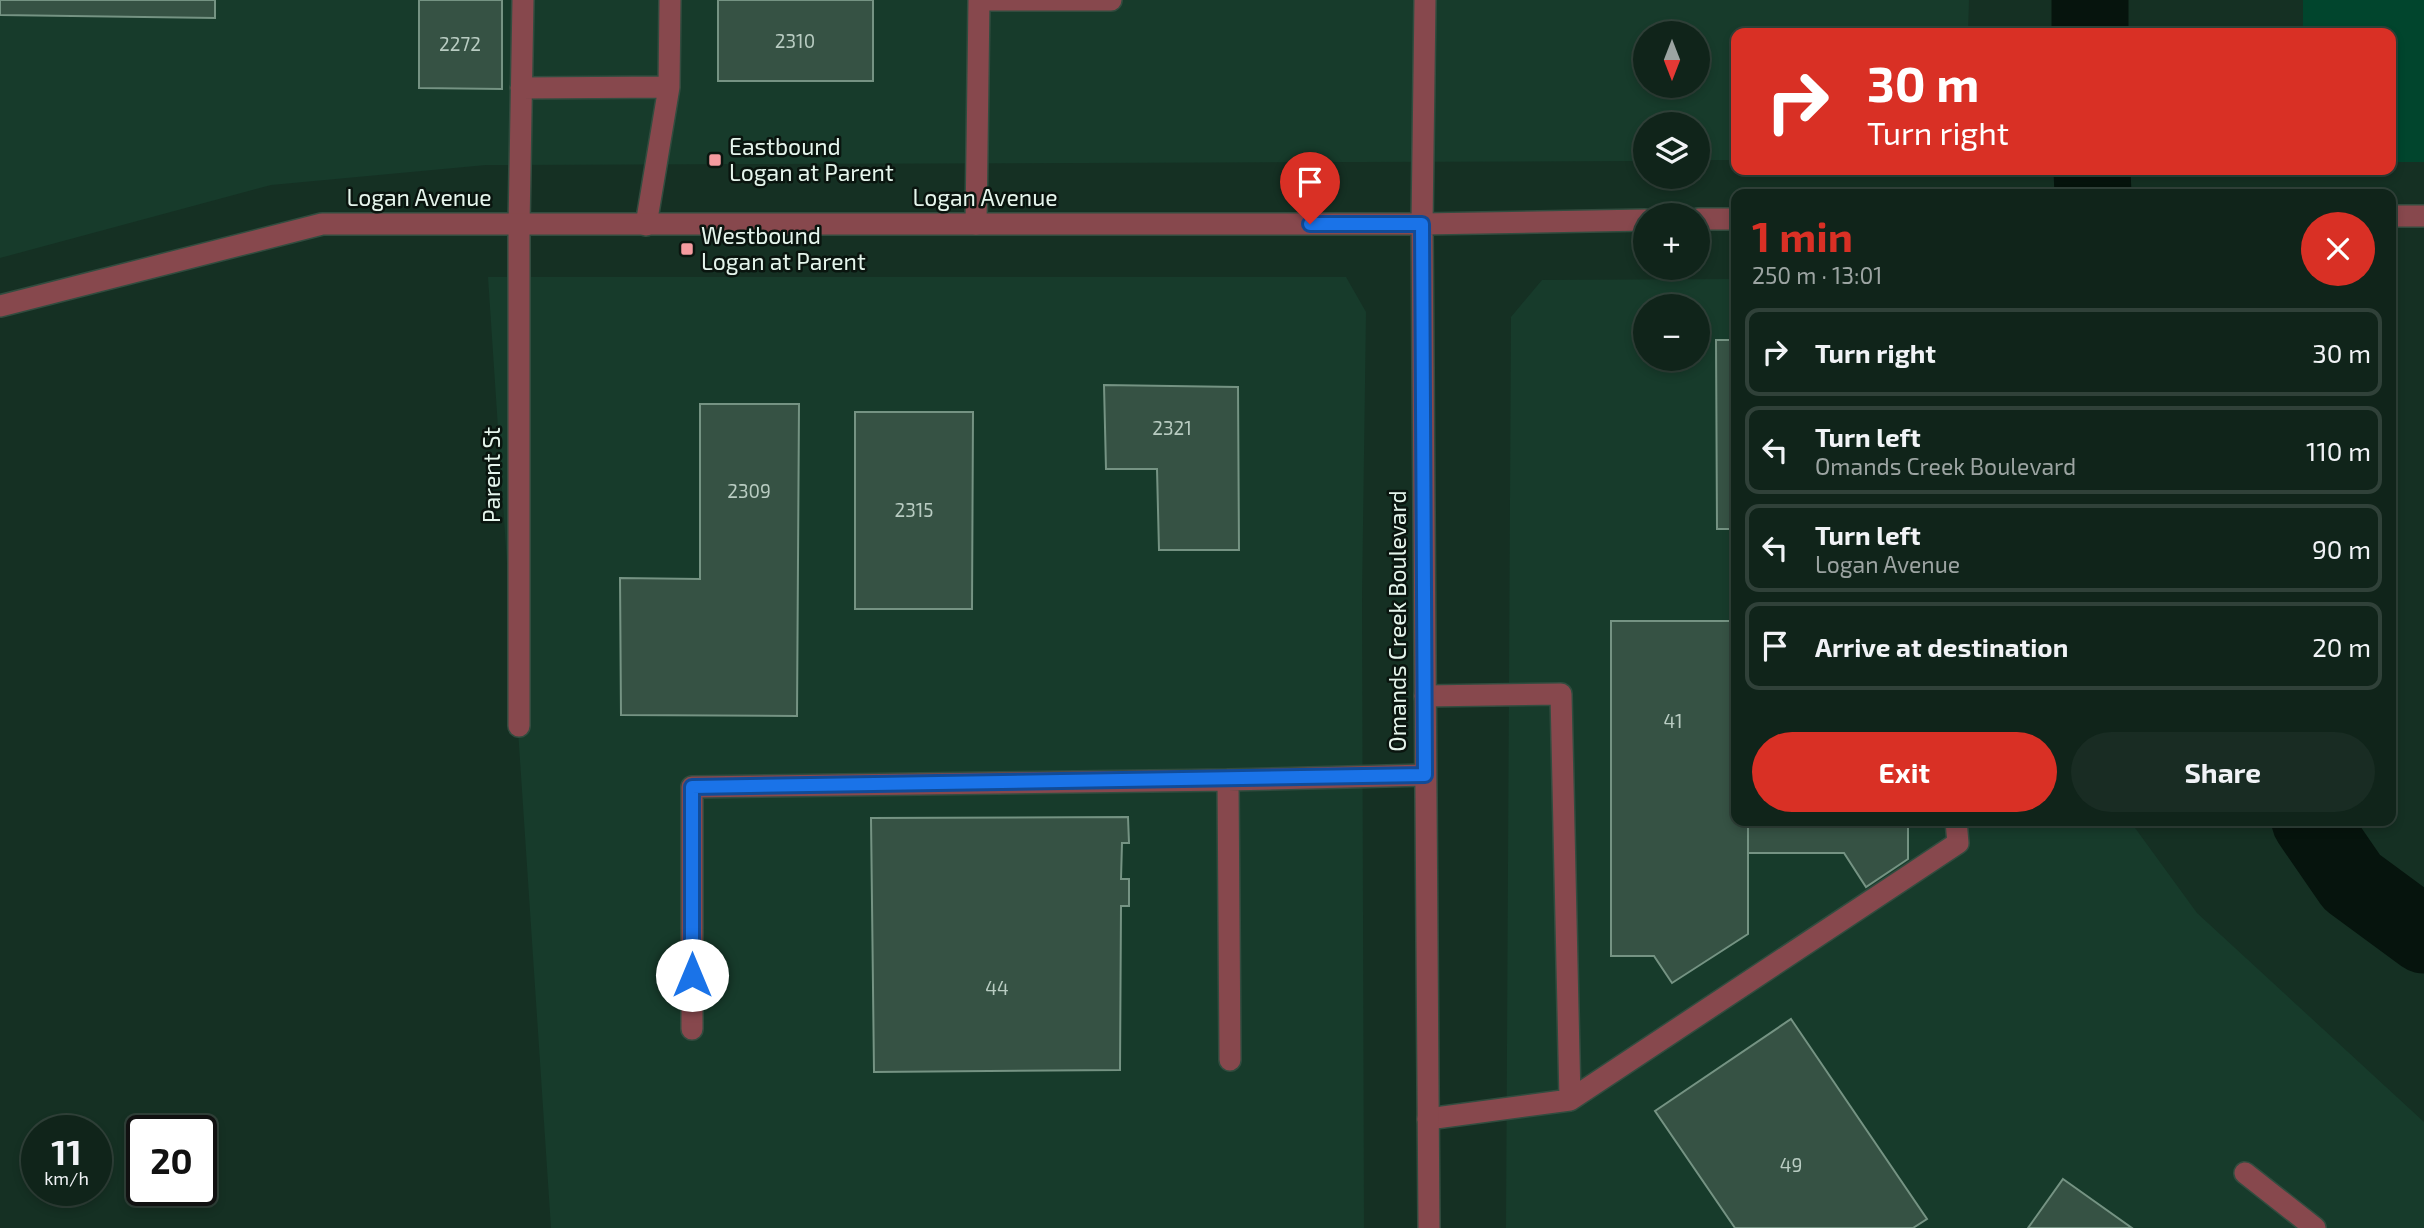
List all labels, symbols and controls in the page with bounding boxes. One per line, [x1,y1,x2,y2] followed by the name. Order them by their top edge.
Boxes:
[1633,21,1710,98] north arrow
[1633,21,1710,371] map controls
[775,29,815,52] house number: 2310
[439,32,481,55] house number: 2272
[1867,53,1979,112] text: 30 m
[1752,56,1843,147] icon: right
[1633,112,1710,189] button: layers
[1867,113,2009,151] text: Turn right
[729,132,894,186] place label: Eastbound Logan at Parent
[707,152,723,168] marker: Eastbound Logan at Parent
[1280,152,1340,224] pin
[1291,163,1329,201] icon: arrive
[346,183,492,211] street label: Logan Avenue
[912,183,1058,211] street label: Logan Avenue
[1633,203,1710,280] button: +
[1752,210,1853,260] text: 1 min
[2301,212,2375,286] button: close
[701,221,866,275] place label: Westbound Logan at Parent
[679,241,695,257] marker: Westbound Logan at Parent
[1752,261,1882,289] text: 250 m · 13:01
[1633,294,1710,371] button: −
[1756,333,1794,371] icon: right
[1815,337,1936,368] text: Turn right
[2312,337,2371,368] text: 30 m
[1152,416,1192,439] house number: 2321
[1815,421,1921,452] text: Turn left
[477,427,505,523] street label: Parent St
[1756,431,1794,469] icon: left
[2306,435,2371,466] text: 110 m
[1815,452,2076,480] text: Omands Creek Boulevard
[727,479,771,502] house number: 2309
[1383,490,1411,752] street label: Omands Creek Boulevard
[895,498,934,521] house number: 2315
[1815,519,1921,550] text: Turn left
[1756,529,1794,567] icon: left
[2312,533,2371,564] text: 90 m
[1815,550,1960,578] text: Logan Avenue
[1756,627,1794,665] icon: arrive
[1815,631,2068,662] text: Arrive at destination
[2312,631,2371,662] text: 20 m
[1663,709,1683,732] house number: 41
[1752,732,2057,812] button: Exit
[2071,732,2375,812] button: Share
[655,938,729,1012] position arrow
[985,976,1009,999] house number: 44
[126,1115,217,1206] speed limit sign: 20
[51,1130,82,1172] text: 11
[1780,1153,1802,1176] house number: 49
[44,1167,89,1189] text: km/h

